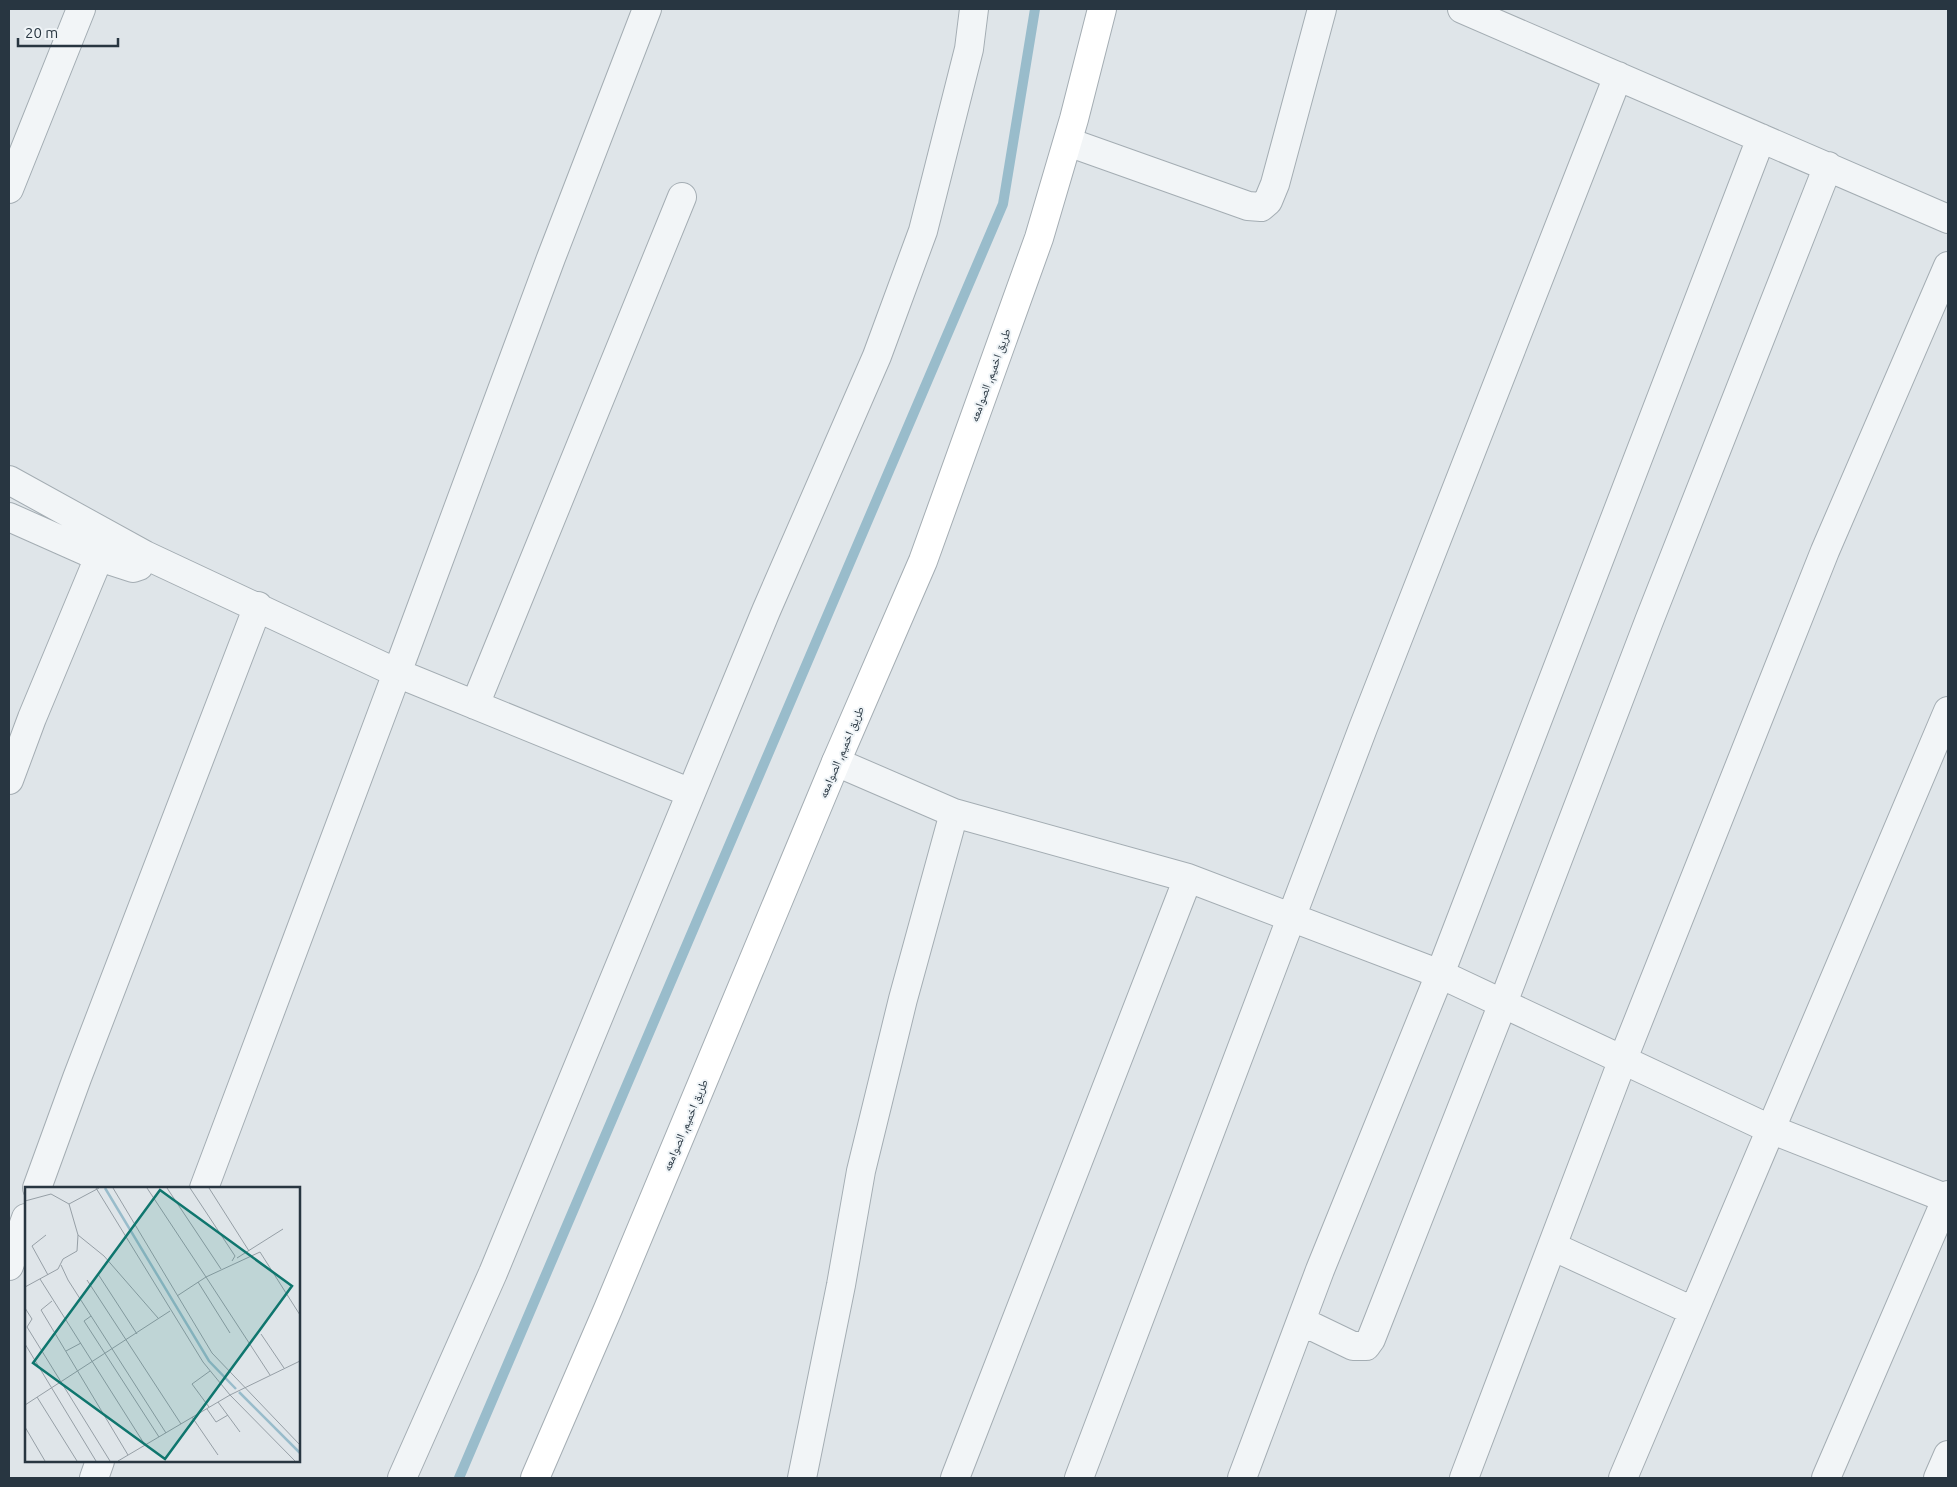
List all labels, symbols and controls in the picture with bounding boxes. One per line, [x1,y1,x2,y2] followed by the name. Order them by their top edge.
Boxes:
[18,15,118,47] scale bar
[25,24,58,41] text: 20 m
[967,327,1015,424] street label: طريق اخميم, الصوامعه
[816,704,868,801] street label: طريق اخميم, الصوامعه
[660,1077,712,1174] street label: طريق اخميم, الصوامعه
[25,1187,300,1462] inset map

